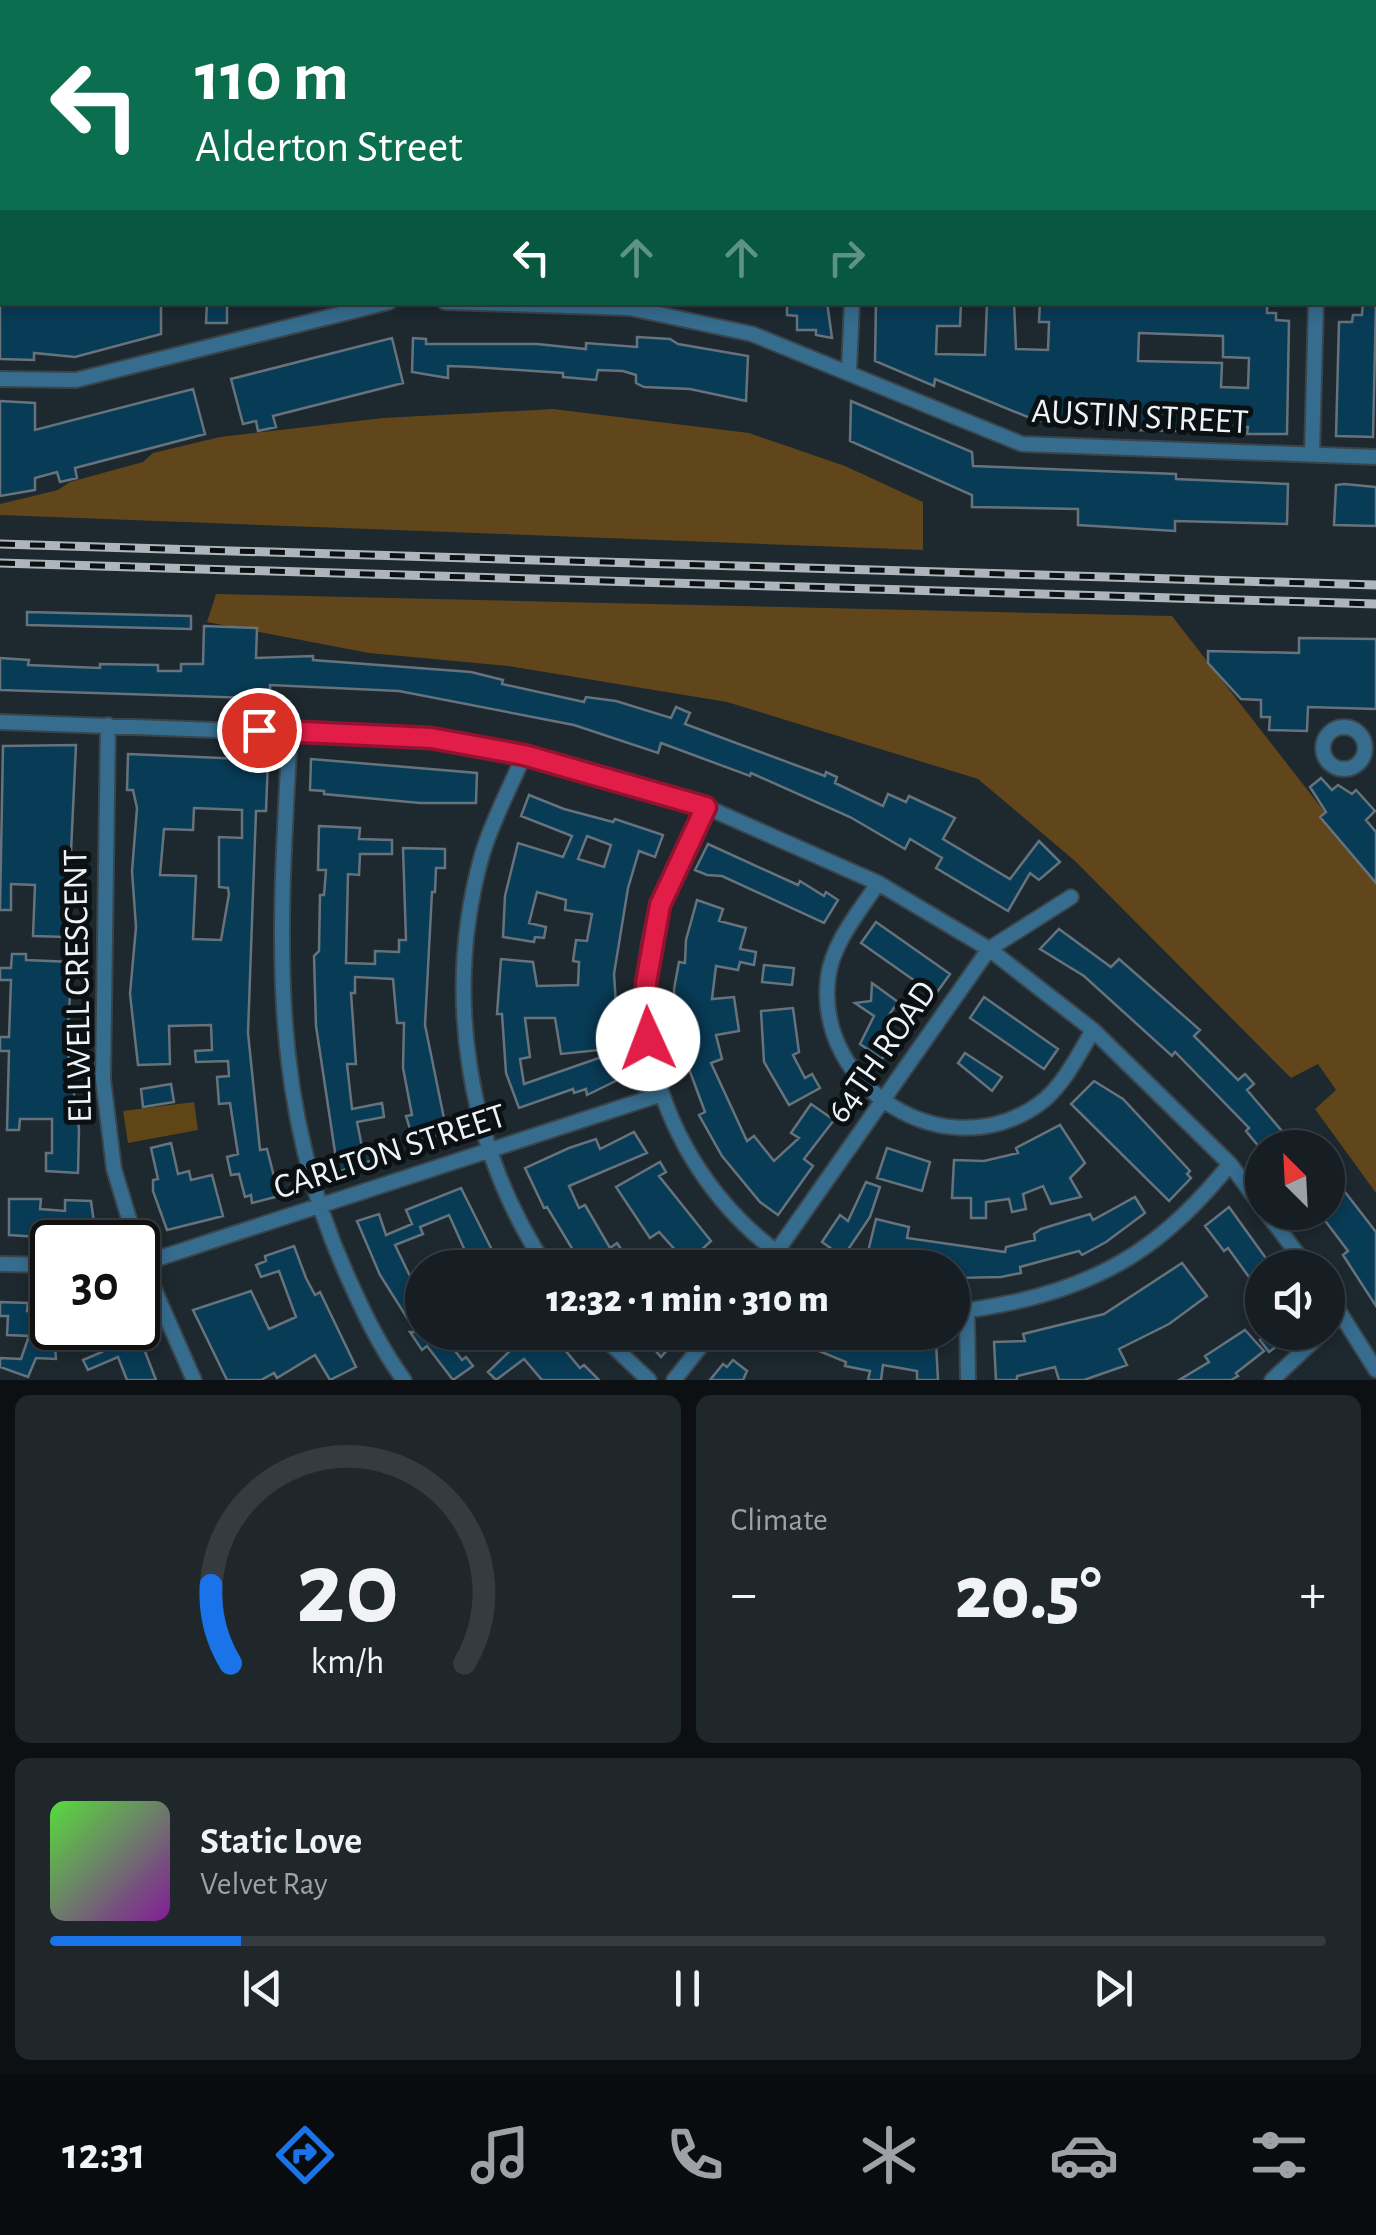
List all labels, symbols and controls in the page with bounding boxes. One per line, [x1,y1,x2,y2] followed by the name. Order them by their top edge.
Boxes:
[30,40,160,170] icon: left
[195,43,349,113] text: 110 m
[195,125,463,170] text: Alderton Street
[504,230,559,285] icon: left
[609,230,664,285] icon: ahead
[714,230,769,285] icon: ahead
[819,230,874,285] icon: right
[1031,394,1249,440] street label: AUSTIN STREET
[217,688,302,773] pin
[232,703,287,758] icon: arrive
[58,849,98,1123] street label: ELLWELL CRESCENT
[821,975,943,1129] street label: 64TH ROAD
[596,987,700,1091] position arrow
[270,1098,510,1206] street label: CARLTON STREET
[1245,1130,1345,1230] north arrow
[1245,1130,1345,1350] map controls
[30,1220,160,1350] speed limit sign: 30
[1245,1250,1345,1350] button: sound
[546,1281,829,1319] text: 12:32 · 1 min · 310 m
[731,1504,828,1536] text: Climate
[296,1538,399,1642] text: 20
[955,1557,1102,1632] text: 20.5°
[731,1567,757,1622] text: −
[1300,1567,1326,1622] text: +
[311,1644,385,1680] text: km/h
[200,1823,362,1861] text: Static Love
[200,1868,328,1900] text: Velvet Ray
[235,1961,290,2016] icon: previous
[660,1961,715,2016] icon: pause
[1086,1961,1141,2016] icon: next
[270,2120,340,2190] icon: directions
[465,2120,535,2190] icon: music
[660,2120,730,2190] icon: phone
[854,2120,924,2190] icon: climate
[1049,2120,1119,2190] icon: car
[1244,2120,1314,2190] icon: filters
[62,2132,146,2177] text: 12:31

